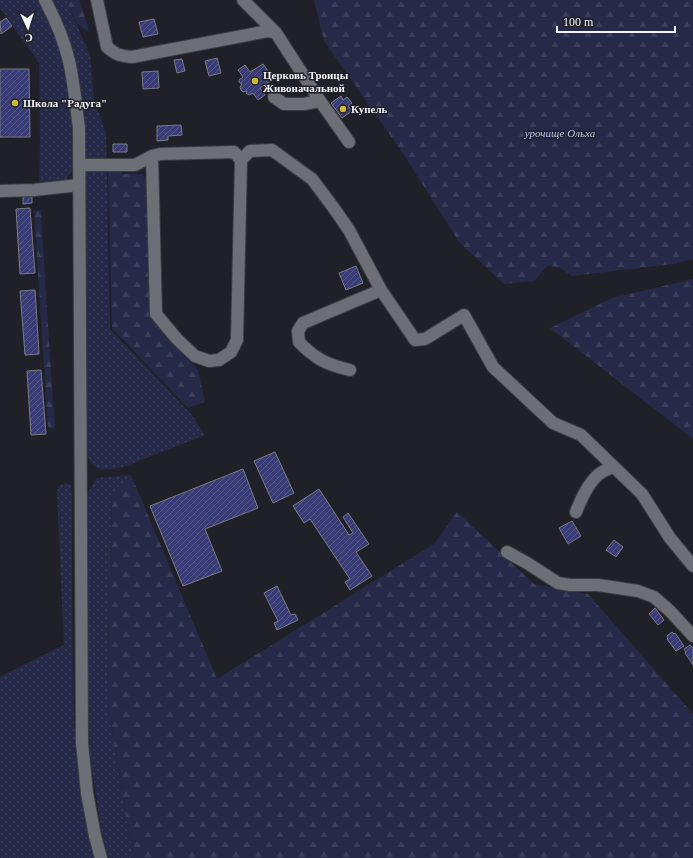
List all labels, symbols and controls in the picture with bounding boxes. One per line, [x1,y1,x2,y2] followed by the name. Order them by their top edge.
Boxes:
[8,8,48,48] north arrow
[557,8,675,34] scale bar
[563,15,594,29] text: 100 m
[24,32,33,44] text: С
[263,69,349,94] place label: Церковь Троицы Живоначальной
[250,76,260,86] marker: Церковь Троицы Живоначальной
[23,97,107,109] place label: Школа "Радуга"
[10,98,20,108] marker: Школа "Радуга"
[351,103,388,115] place label: Купель
[338,104,348,114] marker: Купель
[524,127,596,139] park label: урочище Ольха

